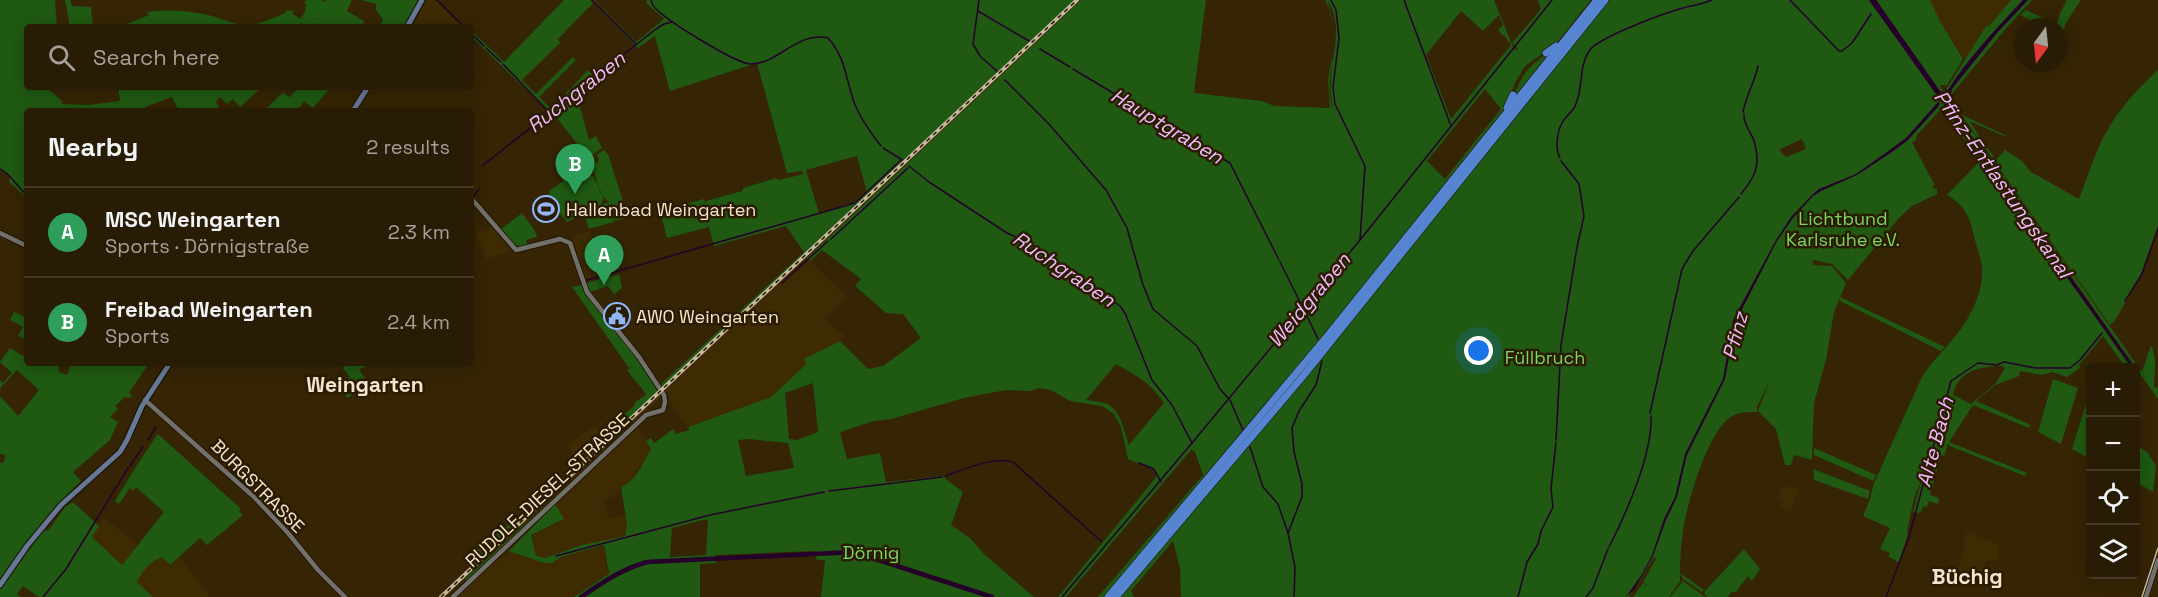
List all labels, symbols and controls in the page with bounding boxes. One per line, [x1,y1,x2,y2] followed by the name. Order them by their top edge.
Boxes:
[2014,18,2068,72] north arrow
[24,24,474,90] search box
[45,41,78,74] icon: search
[93,43,220,71] text: Search here
[522,45,631,138] water label: Ruchgraben
[1106,82,1229,170] water label: Hauptgraben
[1928,85,2079,285] water label: Pfinz-Entlastungskanal
[48,130,138,164] text: Nearby
[366,134,450,160] text: 2 results
[556,144,594,194] pin: B
[531,194,561,224] sports icon: Hallenbad Weingarten
[566,198,756,221] place label: Hallenbad Weingarten
[105,205,280,233] text: MSC Weingarten
[1786,207,1900,251] park label: Lichtbund Karlsruhe e.V.
[61,219,74,245] text: A
[388,219,450,245] text: 2.3 km
[1008,225,1121,313] water label: Ruchgraben
[105,233,310,259] text: Sports · Dörnigstraße
[584,236,624,285] pin: A
[1262,247,1357,353] water label: Weidgraben
[105,295,313,323] text: Freibad Weingarten
[602,301,632,331] public building icon: AWO Weingarten
[636,305,779,328] place label: AWO Weingarten
[1716,308,1754,363] water label: Pfinz
[61,309,74,335] text: B
[387,309,450,335] text: 2.4 km
[105,323,170,349] text: Sports
[1464,336,1493,365] your location
[1505,346,1585,369] park label: Füllbruch
[2086,363,2140,579] map controls
[2086,363,2140,417] button: +
[306,371,424,398] district label: Weingarten
[1911,393,1960,490] water label: Alte Bach
[460,408,634,572] street label: RUDOLF-DIESEL-STRASSE
[2086,417,2140,471] button: −
[206,434,310,538] street label: BURGSTRASSE
[2086,471,2140,525] button: locate
[2086,525,2140,579] button: layers
[843,541,899,564] park label: Dörnig
[1931,563,2003,590] district label: Büchig

